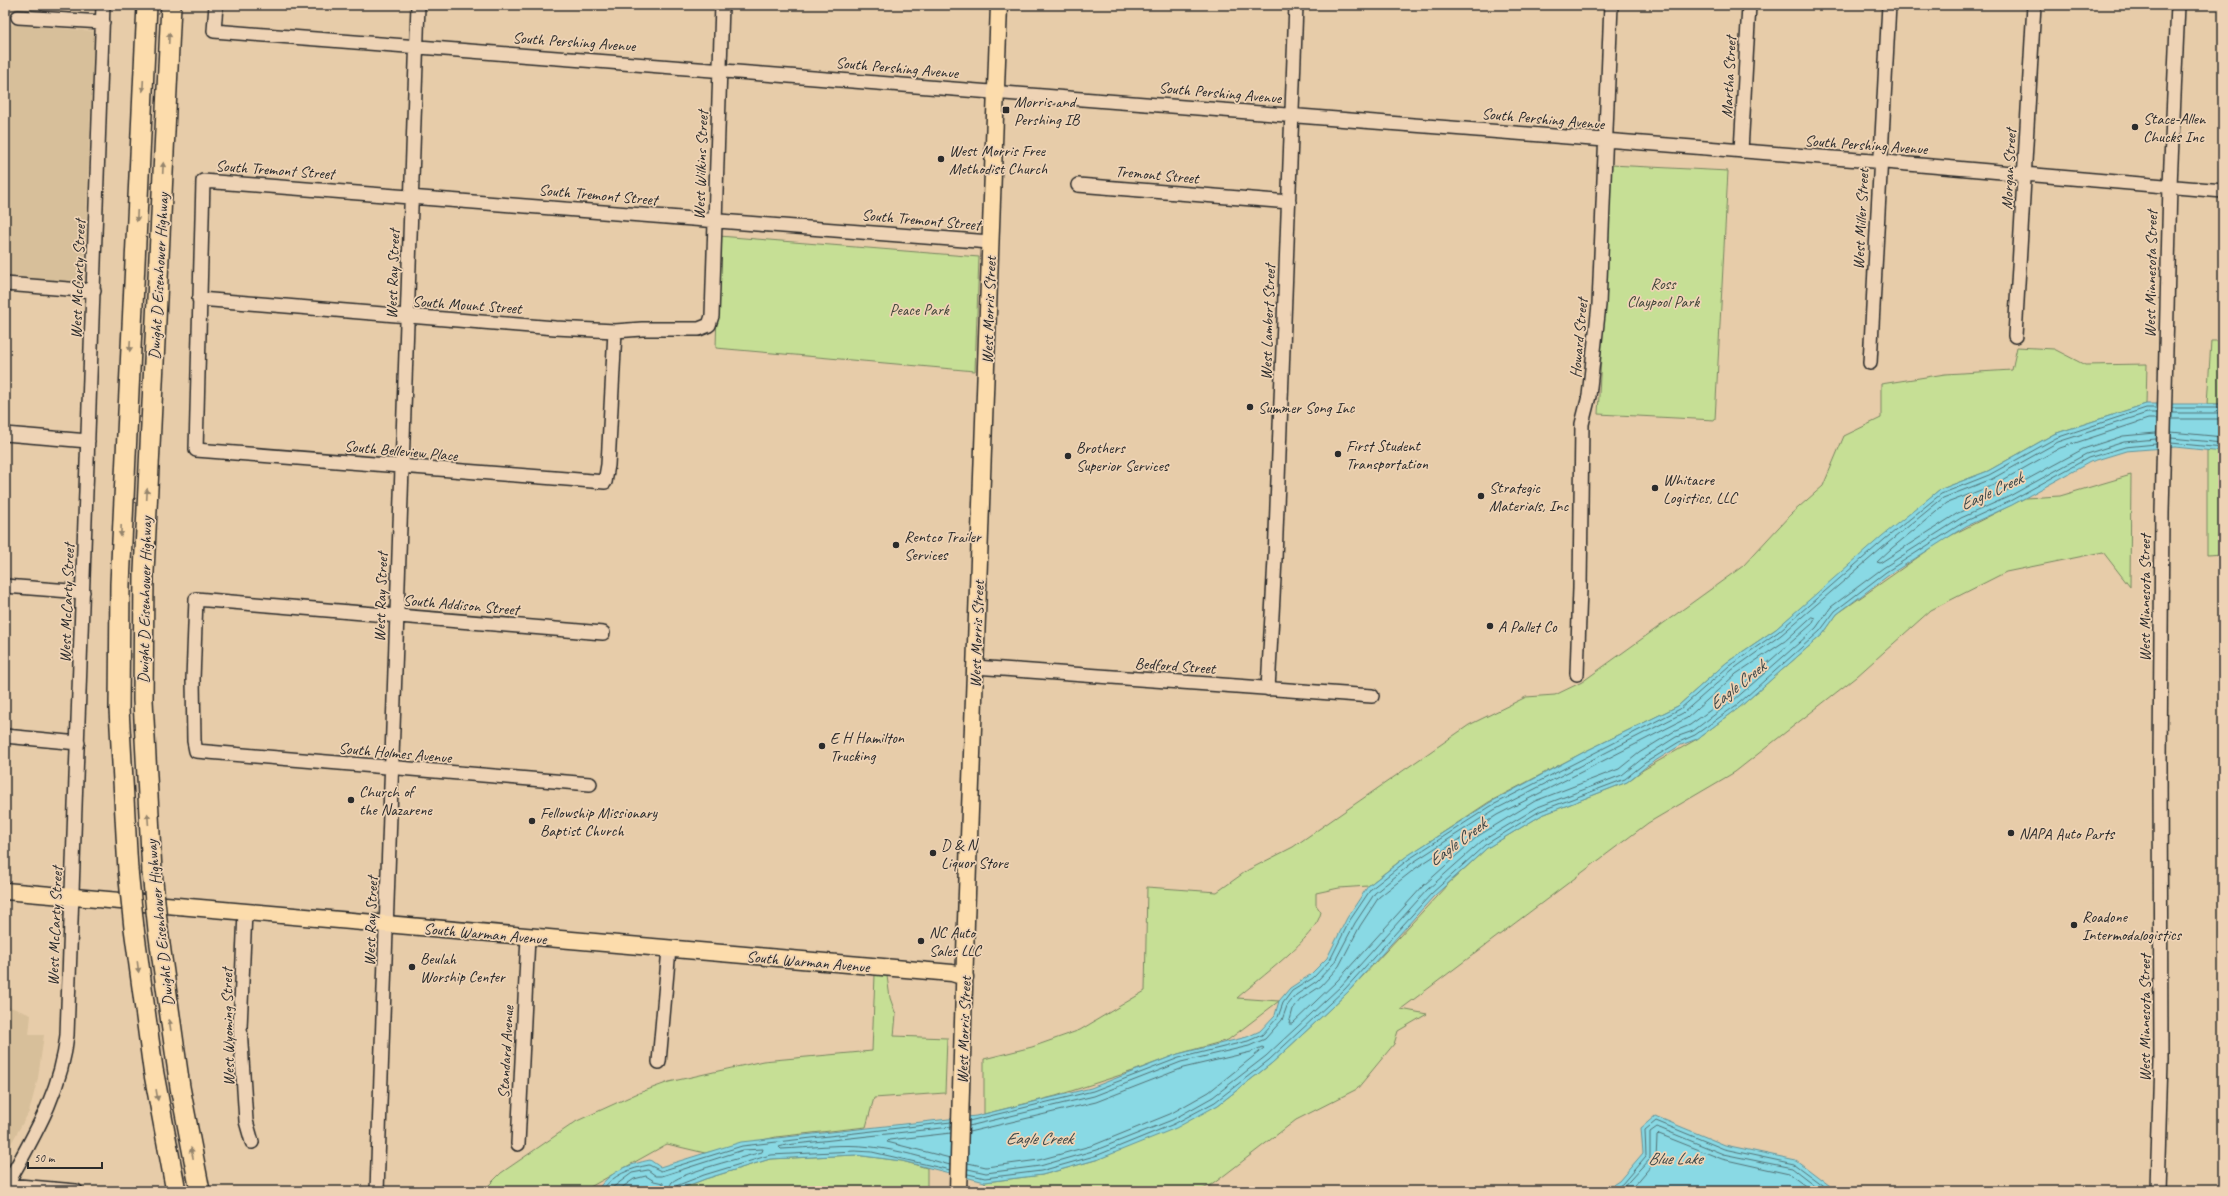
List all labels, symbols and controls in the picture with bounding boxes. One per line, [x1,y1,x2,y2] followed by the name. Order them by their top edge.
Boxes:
[512,28,638,56] street label: South Pershing Avenue
[166,32,173,44] one-way arrow
[1717,33,1741,119] street label: Martha Street
[835,53,961,83] street label: South Pershing Avenue
[1158,78,1284,108] street label: South Pershing Avenue
[140,80,147,92] one-way arrow
[1014,92,1081,130] place label: Morris and Pershing IB
[1481,104,1607,134] street label: South Pershing Avenue
[1001,105,1011,115] marker: Morris and Pershing IB
[689,108,713,220] street label: West Wilkins Street
[2143,109,2206,147] place label: Stace-Allen Chucks Inc
[2130,122,2140,132] marker: Stace-Allen Chucks Inc
[1997,125,2021,210] street label: Morgan Street
[1804,131,1930,159] street label: South Pershing Avenue
[949,141,1048,179] place label: West Morris Free Methodist Church
[936,154,946,164] marker: West Morris Free Methodist Church
[215,156,338,184] street label: South Tremont Street
[160,161,166,174] one-way arrow
[1115,161,1201,189] street label: Tremont Street
[1848,167,1874,270] street label: West Miller Street
[538,180,661,210] street label: South Tremont Street
[145,191,173,360] street label: Dwight D Eisenhower Highway
[861,205,984,235] street label: South Tremont Street
[2140,208,2162,338] street label: West Minnesota Street
[134,210,140,223] one-way arrow
[66,217,90,339] street label: West McCarty Street
[381,226,405,319] street label: West Ray Street
[977,254,1001,364] street label: West Morris Street
[1256,261,1280,380] street label: West Lambert Street
[1627,274,1700,312] park label: Ross Claypool Park
[412,291,524,319] street label: South Mount Street
[1566,295,1593,379] street label: Howard Street
[890,300,950,320] park label: Peace Park
[127,340,134,352] one-way arrow
[1258,398,1356,418] place label: Summer Song Inc
[1245,402,1255,412] marker: Summer Song Inc
[344,436,460,466] street label: South Belleview Place
[1346,436,1429,474] place label: First Student Transportation
[1076,438,1170,476] place label: Brothers Superior Services
[1333,449,1343,459] marker: First Student Transportation
[1063,451,1073,461] marker: Brothers Superior Services
[1957,467,2028,515] water label: Eagle Creek
[1663,470,1739,508] place label: Whitacre Logistics, LLC
[1489,478,1569,516] place label: Strategic Materials, Inc
[1650,483,1660,493] marker: Whitacre Logistics, LLC
[143,488,150,500] one-way arrow
[1476,491,1486,501] marker: Strategic Materials, Inc
[134,515,156,684] street label: Dwight D Eisenhower Highway
[118,525,125,537] one-way arrow
[904,527,982,565] place label: Rentco Trailer Services
[2135,532,2155,662] street label: West Minnesota Street
[891,540,901,550] marker: Rentco Trailer Services
[55,541,79,663] street label: West McCarty Street
[369,549,393,642] street label: West Ray Street
[965,578,989,688] street label: West Morris Street
[402,590,522,620] street label: South Addison Street
[1498,617,1558,637] place label: A Pallet Co
[1485,621,1495,631] marker: A Pallet Co
[1134,653,1218,679] street label: Bedford Street
[1705,655,1772,714] water label: Eagle Creek
[830,728,905,766] place label: E H Hamilton Trucking
[338,738,454,768] street label: South Holmes Avenue
[817,741,827,751] marker: E H Hamilton Trucking
[359,782,433,820] place label: Church of the Nazarene
[346,795,356,805] marker: Church of the Nazarene
[540,803,659,841] place label: Fellowship Missionary Baptist Church
[1424,812,1492,871] water label: Eagle Creek
[145,813,152,825] one-way arrow
[527,816,537,826] marker: Fellowship Missionary Baptist Church
[2019,824,2116,844] place label: NAPA Auto Parts
[2006,828,2016,838] marker: NAPA Auto Parts
[941,835,1010,873] place label: D & N Liquor Store
[141,837,179,1007] street label: Dwight D Eisenhower Highway
[928,848,938,858] marker: D & N Liquor Store
[43,864,67,986] street label: West McCarty Street
[359,873,383,966] street label: West Ray Street
[2082,907,2183,945] place label: Roadone Intermodalogistics
[423,919,549,949] street label: South Warman Avenue
[2069,920,2079,930] marker: Roadone Intermodalogistics
[929,923,982,961] place label: NC Auto Sales LLC
[916,936,926,946] marker: NC Auto Sales LLC
[746,947,872,977] street label: South Warman Avenue
[420,949,507,987] place label: Beulah Worship Center
[2135,952,2155,1082] street label: West Minnesota Street
[135,961,141,973] one-way arrow
[407,962,417,972] marker: Beulah Worship Center
[217,965,239,1086] street label: West Wyoming Street
[952,974,976,1084] street label: West Morris Street
[494,1003,519,1099] street label: Standard Avenue
[167,1019,173,1031] one-way arrow
[154,1089,160,1101] one-way arrow
[1006,1128,1075,1149] water label: Eagle Creek
[28,1144,102,1170] scale bar
[189,1147,195,1159] one-way arrow
[1648,1148,1704,1169] water label: Blue Lake
[34,1150,56,1166] text: 50 m

